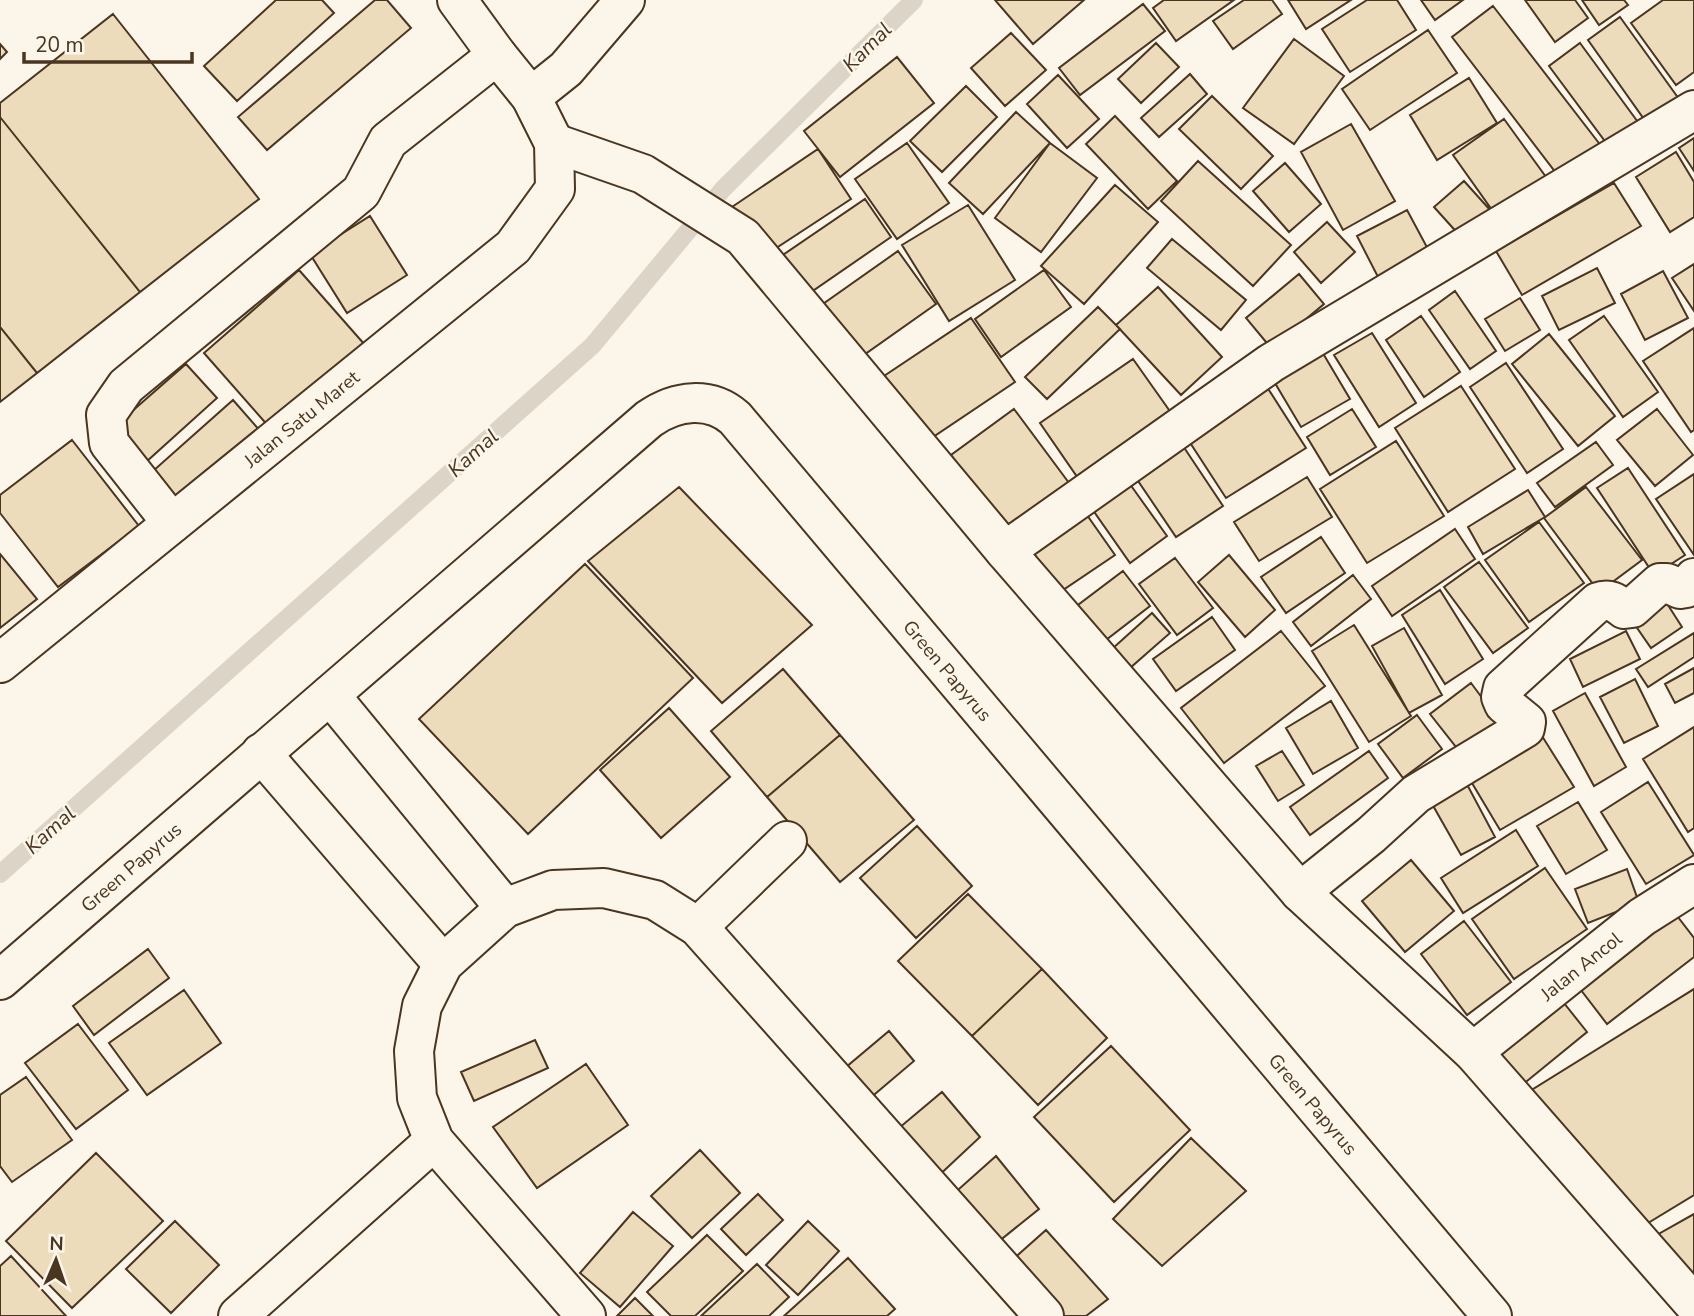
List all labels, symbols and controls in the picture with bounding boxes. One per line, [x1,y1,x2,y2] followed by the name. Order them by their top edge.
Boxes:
[836,16,898,78] water label: Kamal
[24,21,192,65] scale bar
[35,31,84,59] text: 20 m
[238,365,365,475] street label: Jalan Satu Maret
[441,423,505,483] water label: Kamal
[897,615,997,727] street label: Green Papyrus
[18,800,82,860] water label: Kamal
[76,817,187,918] street label: Green Papyrus
[1535,926,1628,1008] street label: Jalan Ancol
[1262,1048,1363,1161] street label: Green Papyrus
[21,1225,91,1295] north arrow
[49,1231,64,1257] text: N

